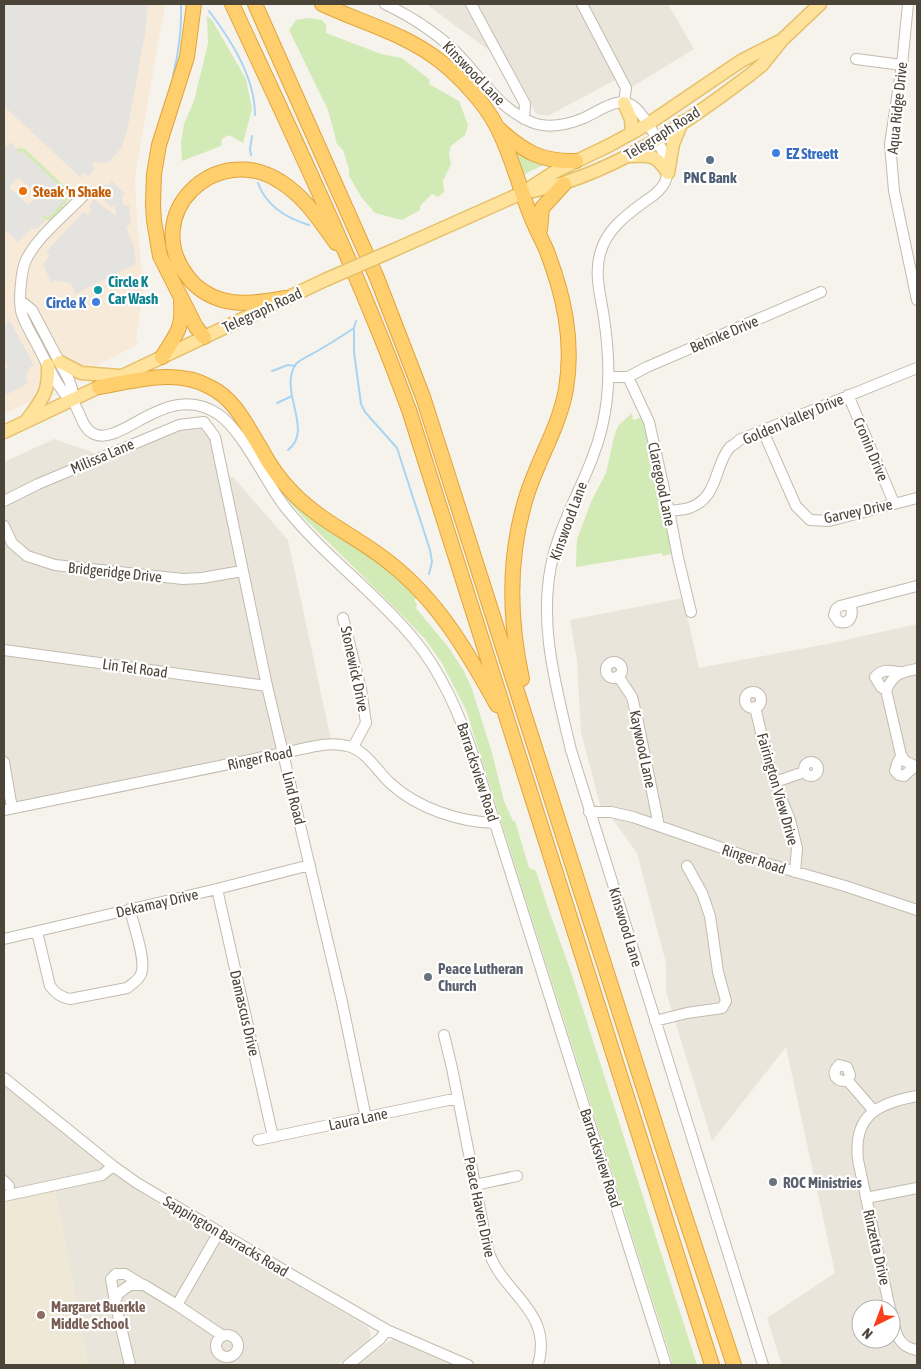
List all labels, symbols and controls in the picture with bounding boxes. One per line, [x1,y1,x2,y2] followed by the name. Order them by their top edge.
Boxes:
[439,37,509,109] street label: Kinswood Lane
[884,61,910,155] street label: Aqua Ridge Drive
[621,103,703,163] street label: Telegraph Road
[786,145,839,162] place label: EZ Streett
[770,147,782,159] marker: EZ Streett
[704,154,716,166] marker: PNC Bank
[684,169,737,186] place label: PNC Bank
[33,183,112,200] place label: Steak 'n Shake
[17,185,29,197] marker: Steak 'n Shake
[108,273,158,307] place label: Circle K Car Wash
[92,284,104,296] marker: Circle K Car Wash
[220,284,304,336] street label: Telegraph Road
[46,294,87,311] place label: Circle K
[90,296,102,308] marker: Circle K
[687,312,761,356] street label: Behnke Drive
[740,390,846,448] street label: Golden Valley Drive
[850,415,892,484] street label: Cronin Drive
[68,435,137,477] street label: Milissa Lane
[645,441,679,528] street label: Claregood Lane
[546,479,590,563] street label: Kinswood Lane
[822,495,894,527] street label: Garvey Drive
[67,559,163,585] street label: Bridgeridge Drive
[338,625,372,714] street label: Stonewick Drive
[101,655,169,681] street label: Lin Tel Road
[626,709,660,790] street label: Kaywood Lane
[454,720,502,824] street label: Barracksview Road
[754,731,802,847] street label: Fairington View Drive
[226,743,294,773] street label: Ringer Road
[279,770,309,826] street label: Lind Road
[720,841,788,877] street label: Ringer Road
[114,885,200,921] street label: Dekamay Drive
[606,885,646,969] street label: Kinswood Lane
[438,960,523,994] place label: Peace Lutheran Church
[227,968,263,1058] street label: Damascus Drive
[422,971,434,983] marker: Peace Lutheran Church
[327,1104,389,1134] street label: Laura Lane
[577,1106,625,1210] street label: Barracksview Road
[461,1155,499,1259] street label: Peace Haven Drive
[783,1174,862,1191] place label: ROC Ministries
[767,1176,779,1188] marker: ROC Ministries
[160,1192,292,1280] street label: Sappington Barracks Road
[860,1208,894,1287] street label: Rinzetta Drive
[51,1298,146,1332] place label: Margaret Buerkle Middle School
[851,1299,901,1349] north arrow
[35,1309,47,1321] marker: Margaret Buerkle Middle School
[859,1325,876,1342] text: N

